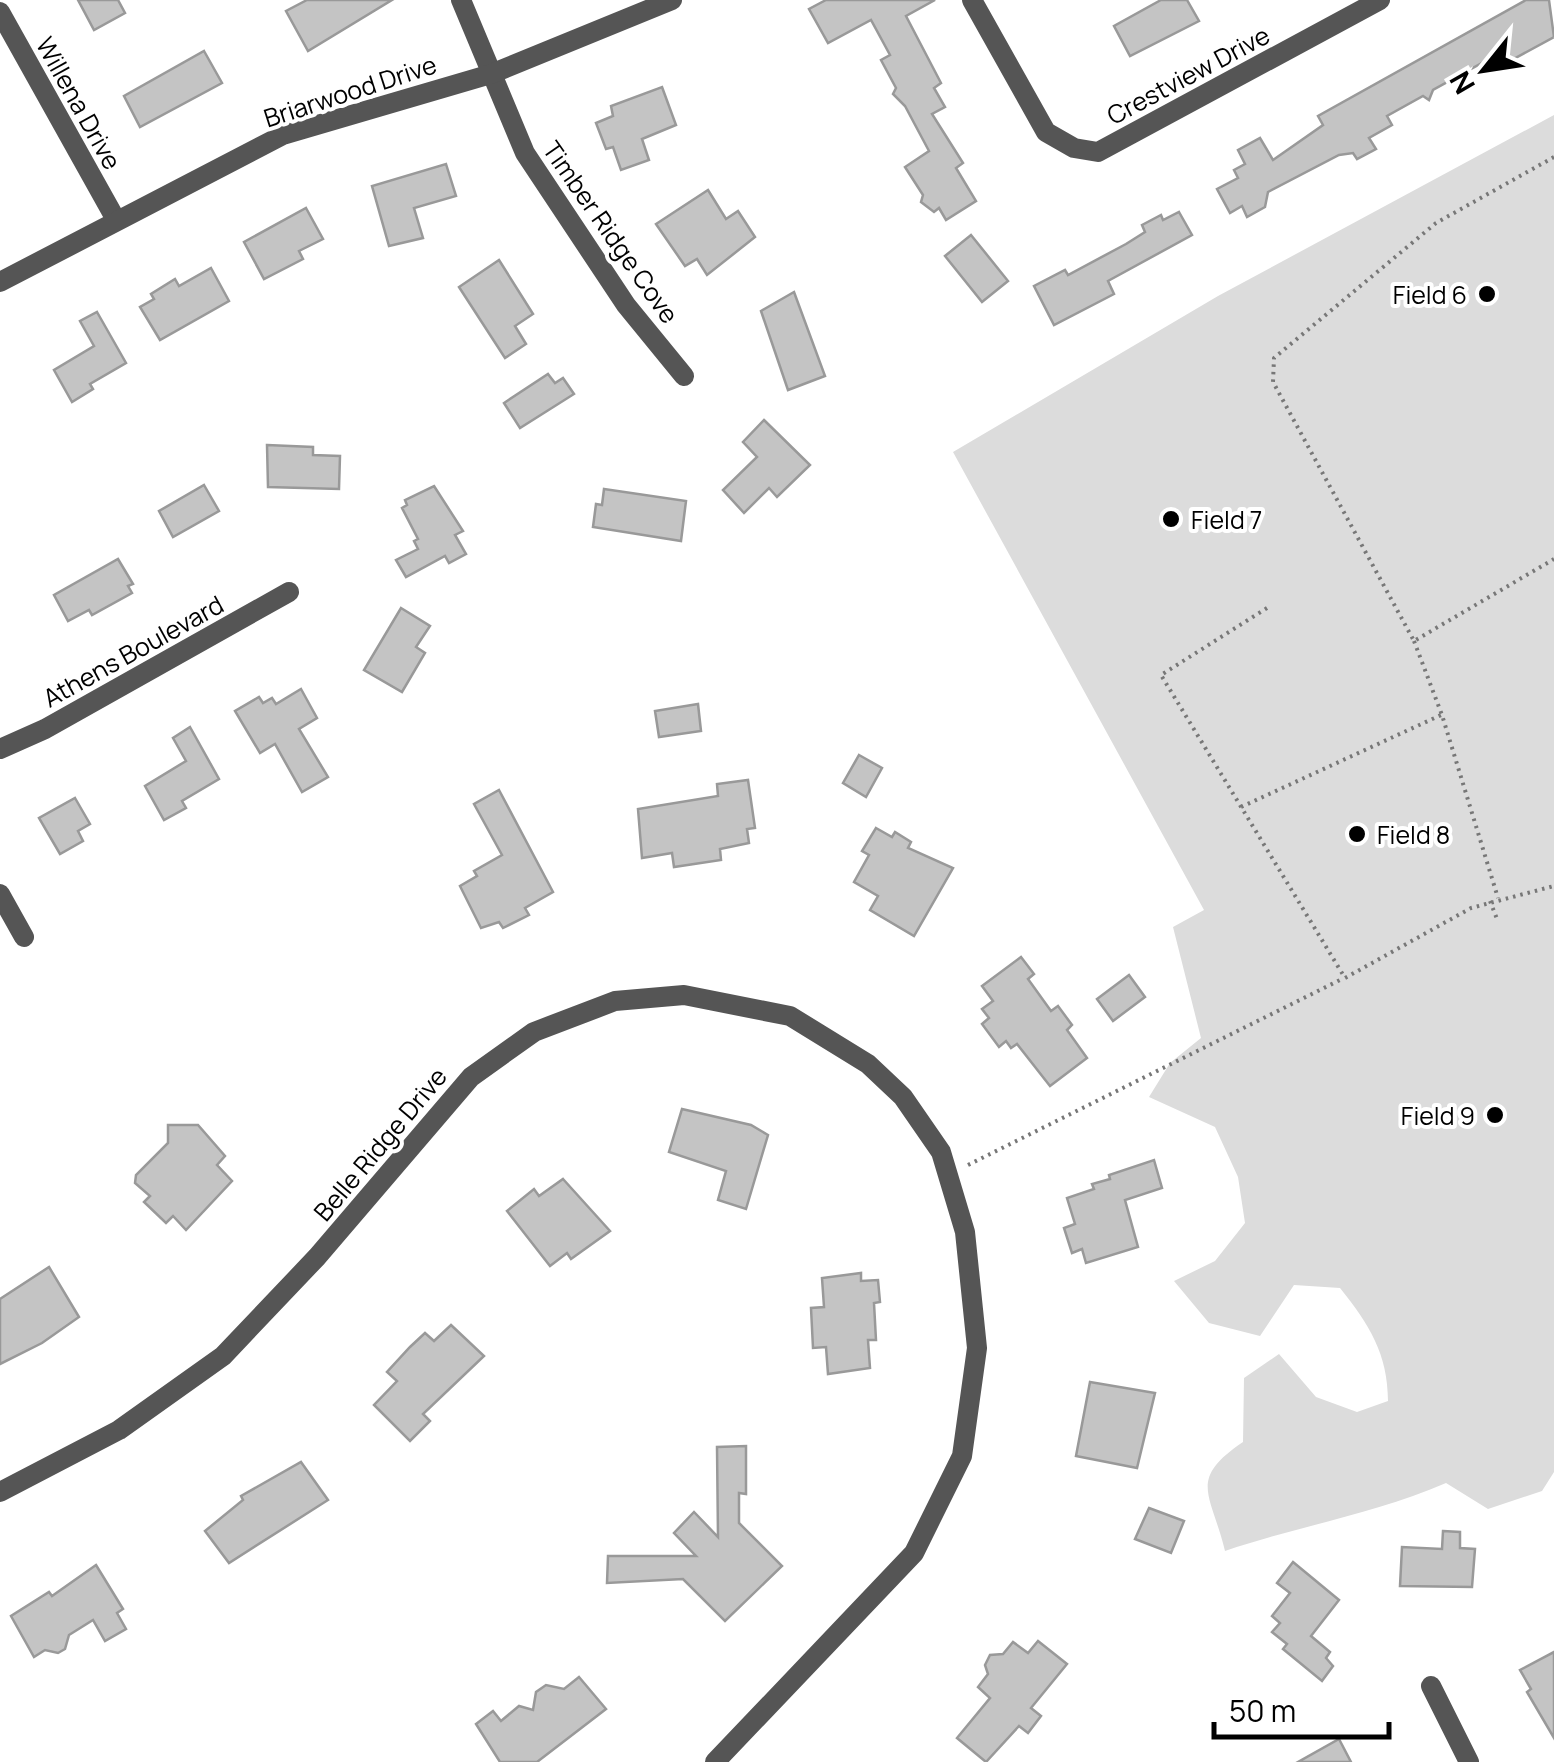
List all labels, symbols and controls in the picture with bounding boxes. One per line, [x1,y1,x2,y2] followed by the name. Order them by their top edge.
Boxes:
[1100,17,1276,133] street label: Crestview Drive
[1434,20,1534,120] north arrow
[28,30,130,176] street label: Willena Drive
[259,47,441,135] street label: Briarwood Drive
[1440,65,1483,101] text: N
[535,134,687,330] street label: Timber Ridge Cove
[1393,277,1467,312] place label: Field 6
[1476,283,1498,305] marker: Field 6
[1191,502,1262,537] place label: Field 7
[1160,508,1182,530] marker: Field 7
[36,587,230,715] street label: Athens Boulevard
[1377,817,1450,852] place label: Field 8
[1346,823,1368,845] marker: Field 8
[305,1060,455,1228] street label: Belle Ridge Drive
[1401,1098,1475,1133] place label: Field 9
[1484,1104,1506,1126] marker: Field 9
[1214,1677,1389,1739] scale bar
[1229,1690,1296,1731] text: 50 m

